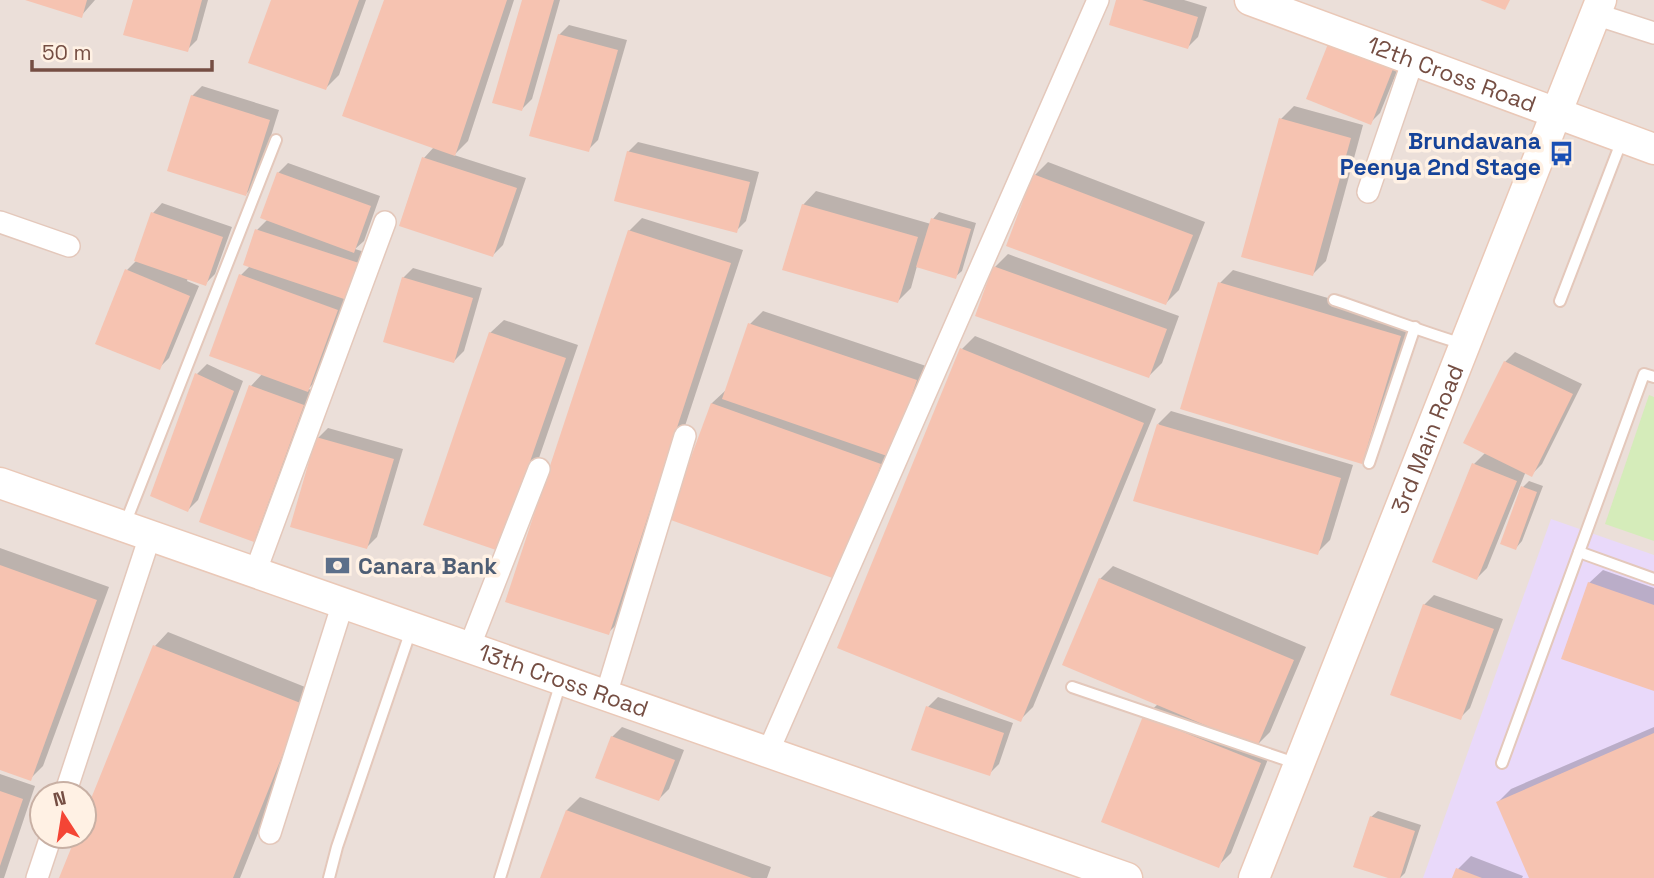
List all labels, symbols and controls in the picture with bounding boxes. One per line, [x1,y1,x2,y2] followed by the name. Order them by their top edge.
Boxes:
[32,28,212,72] scale bar
[1363,30,1540,119] street label: 12th Cross Road
[42,39,92,66] text: 50 m
[1340,126,1541,182] place label: Brundavana Peenya 2nd Stage
[1547,140,1575,168] bus stop icon: Brundavana Peenya 2nd Stage
[1384,360,1471,518] street label: 3rd Main Road
[358,551,497,581] place label: Canara Bank
[324,552,352,580] bank icon: Canara Bank
[474,637,652,724] street label: 13th Cross Road
[28,780,98,850] north arrow
[51,785,68,812] text: N

